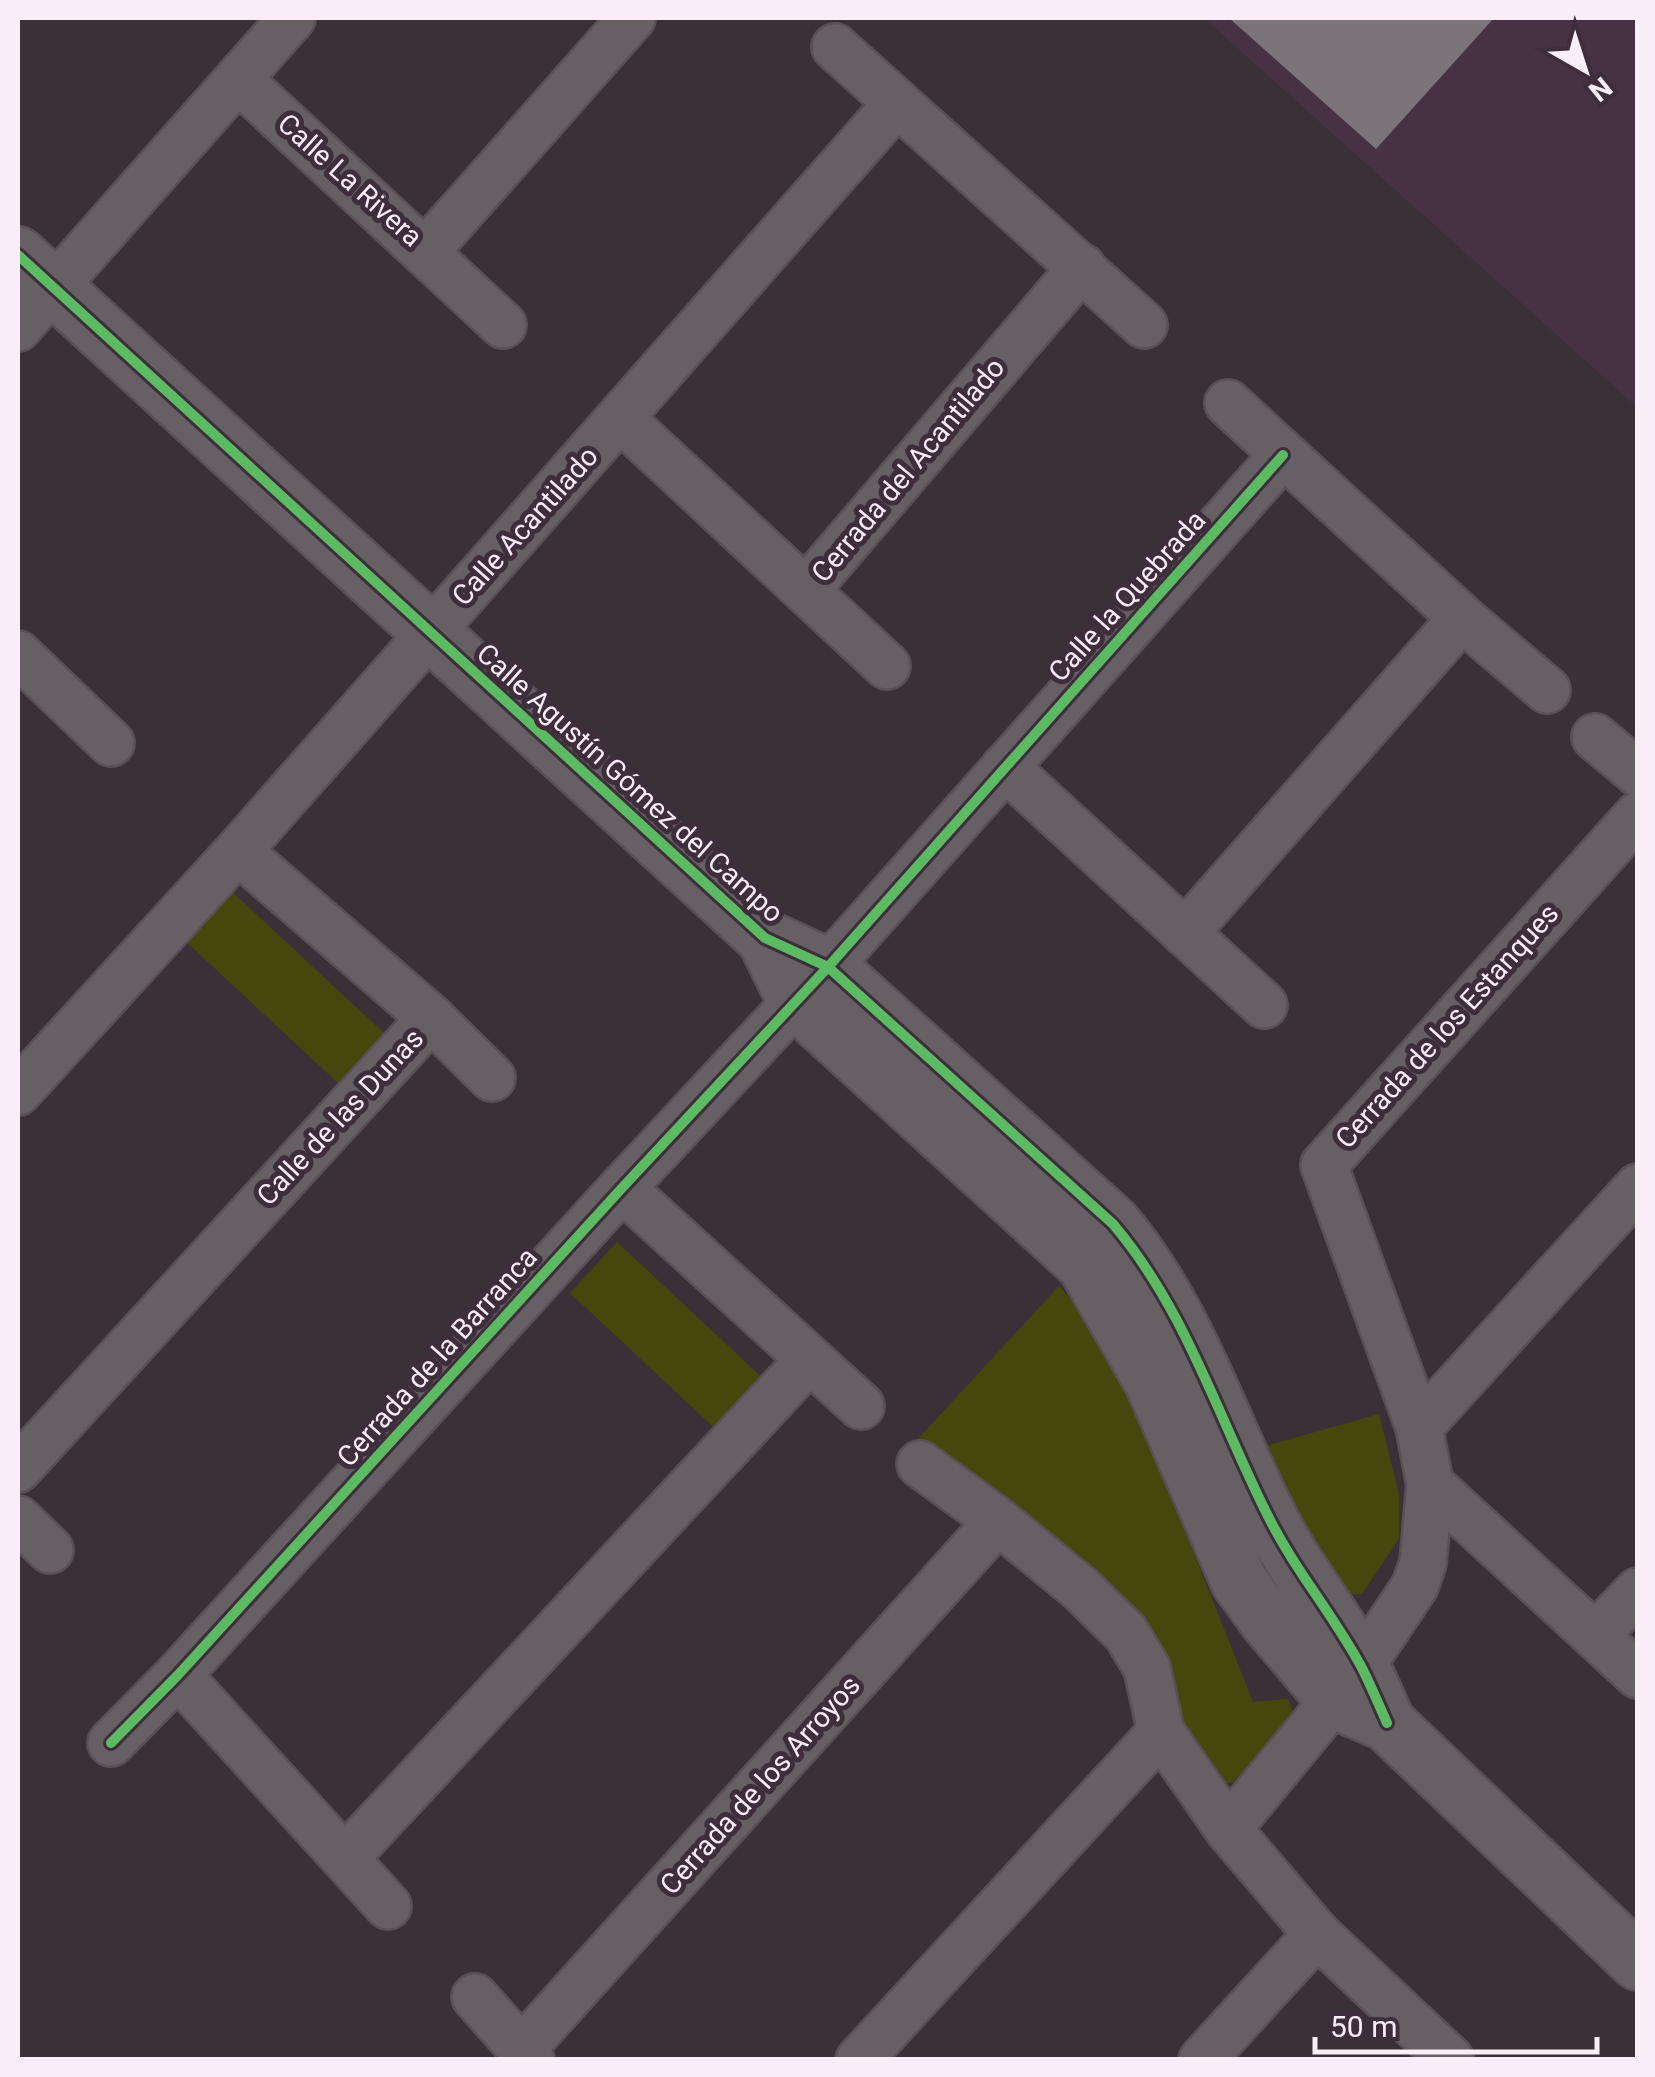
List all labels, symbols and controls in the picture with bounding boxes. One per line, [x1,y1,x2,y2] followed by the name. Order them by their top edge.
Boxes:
[1535,20,1635,120] north arrow
[1582,70,1618,108] text: N
[271,107,429,253] street label: Calle La Rivera
[805,351,1011,589] street label: Cerrada del Acantilado
[445,440,605,612] street label: Calle Acantilado
[1042,504,1212,688] street label: Calle la Quebrada
[470,637,790,929] street label: Calle Agustín Gómez del Campo
[1329,897,1565,1155] street label: Cerrada de los Estanques
[250,1022,430,1212] street label: Calle de las Dunas
[330,1241,544,1473] street label: Cerrada de la Barranca
[653,1669,867,1901] street label: Cerrada de los Arroyos
[1315,1992,1598,2054] scale bar
[1330,2009,1397,2044] text: 50 m

